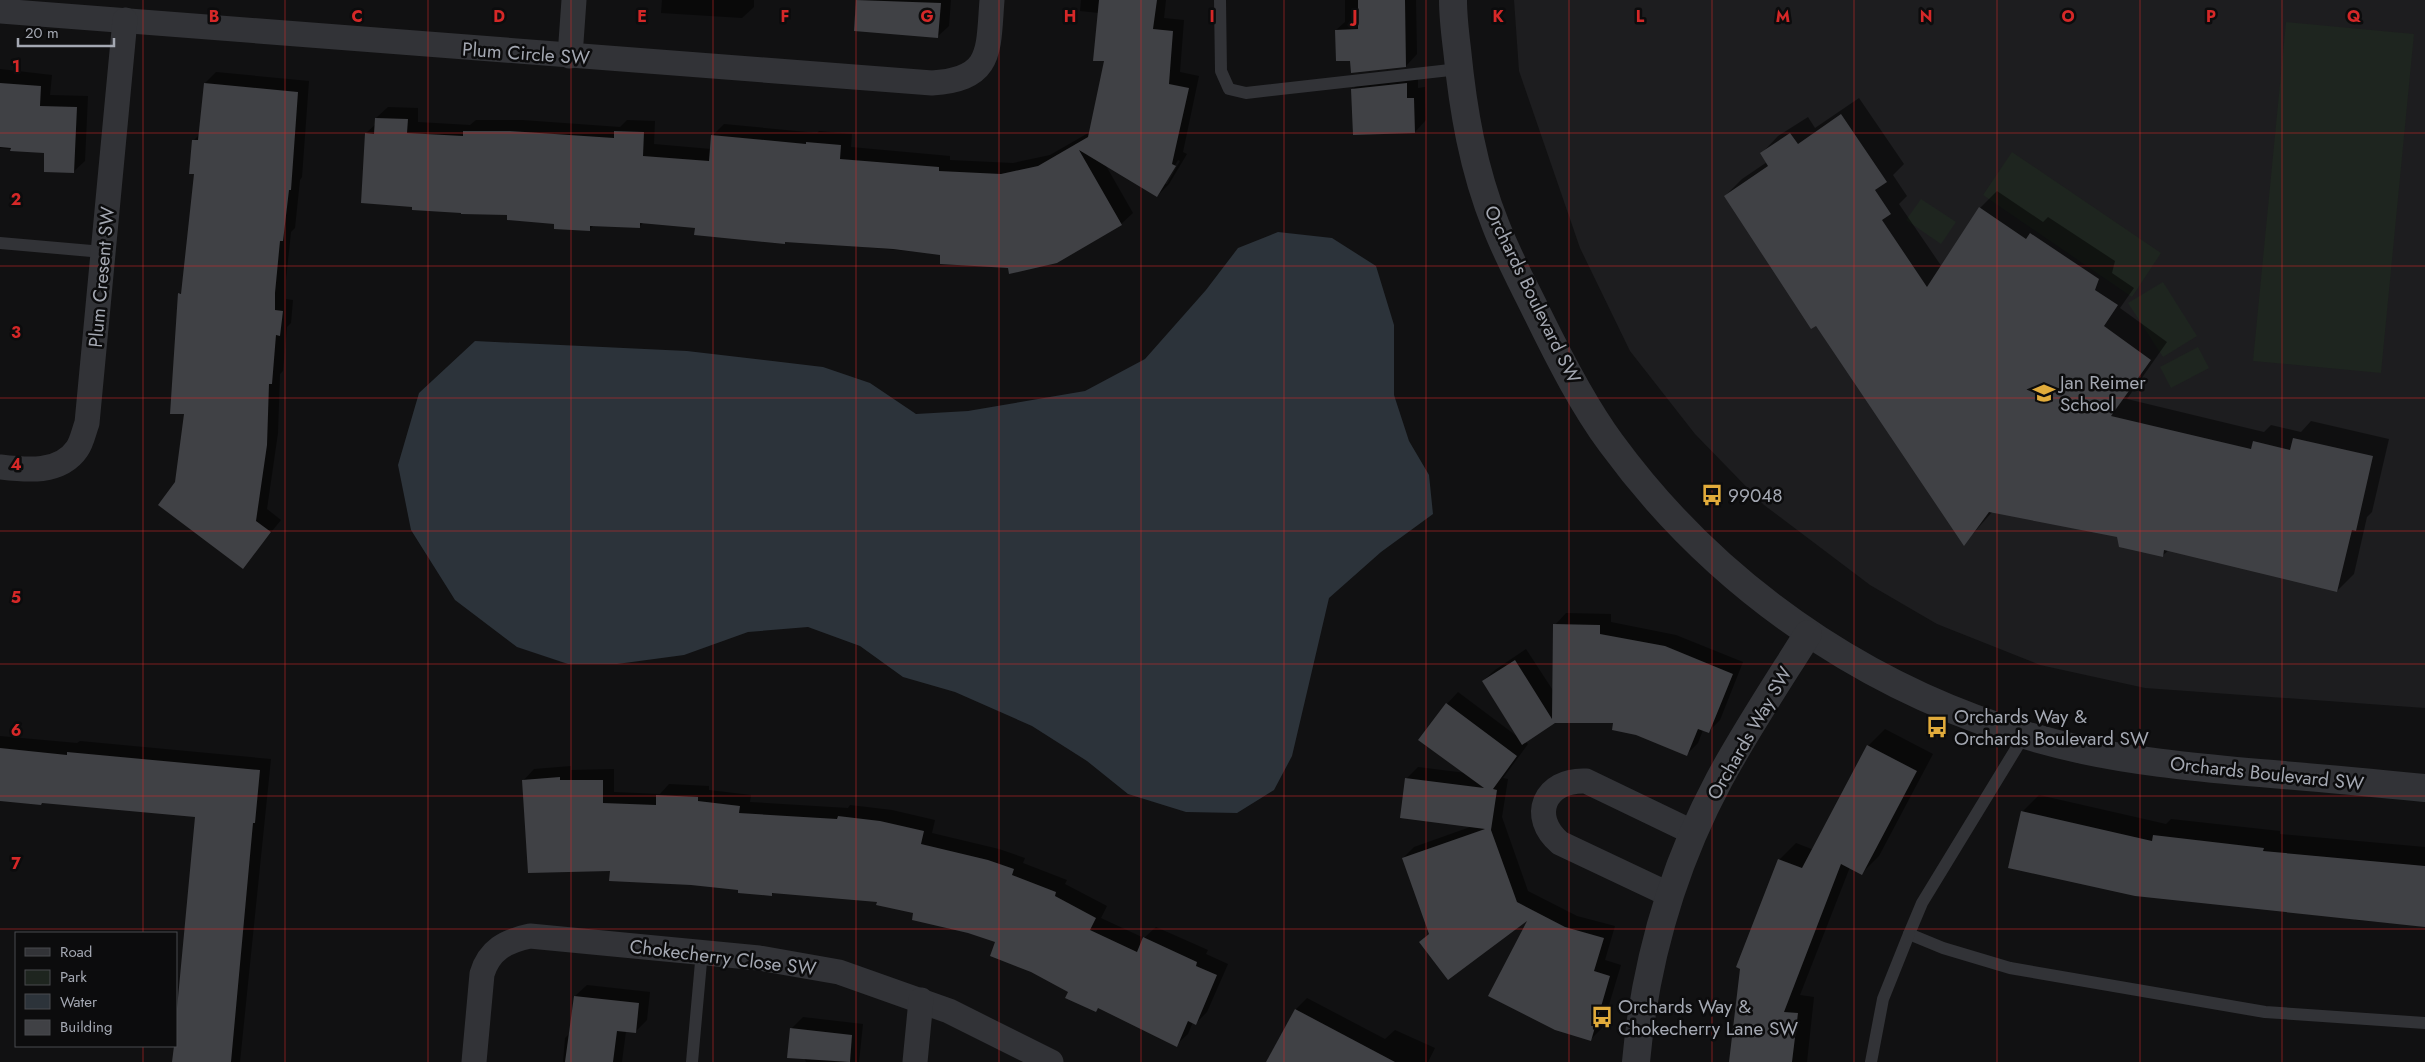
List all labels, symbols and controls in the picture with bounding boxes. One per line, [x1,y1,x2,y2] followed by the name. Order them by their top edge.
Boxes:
[209,5,219,28] text: B
[351,5,363,28] text: C
[493,5,505,28] text: D
[637,5,647,28] text: E
[781,5,789,28] text: F
[920,5,934,28] text: G
[1064,5,1076,28] text: H
[1209,5,1215,28] text: I
[1349,5,1358,28] text: J
[1492,5,1504,28] text: K
[1636,5,1645,28] text: L
[1776,5,1790,28] text: M
[1920,5,1932,28] text: N
[2061,5,2075,28] text: O
[2206,5,2216,28] text: P
[2347,5,2361,28] text: Q
[18,15,114,47] scale bar
[25,22,59,44] text: 20 m
[461,36,591,71] street label: Plum Circle SW
[12,55,20,78] text: 1
[11,188,21,211] text: 2
[1478,201,1587,388] street label: Orchards Boulevard SW
[82,205,121,349] street label: Plum Cresent SW
[11,321,21,344] text: 3
[2057,369,2146,418] place label: Jan Reimer School
[2031,380,2057,406] school or university icon: Jan Reimer School
[10,453,22,476] text: 4
[1699,482,1725,508] bus stop icon: 99048
[1728,482,1783,509] place label: 99048
[11,586,21,609] text: 5
[1700,662,1799,805] street label: Orchards Way SW
[1954,703,2149,752] place label: Orchards Way & Orchards Boulevard SW
[1924,714,1950,740] bus stop icon: Orchards Way & Orchards Boulevard SW
[11,719,21,742] text: 6
[2169,750,2365,797] street label: Orchards Boulevard SW
[11,852,21,875] text: 7
[15,932,178,1047] legend
[628,933,818,982] street label: Chokecherry Close SW
[60,941,92,963] text: Road
[60,966,87,988] text: Park
[60,991,98,1013] text: Water
[1618,993,1798,1042] place label: Orchards Way & Chokecherry Lane SW
[1589,1004,1615,1030] bus stop icon: Orchards Way & Chokecherry Lane SW
[60,1016,112,1038] text: Building

